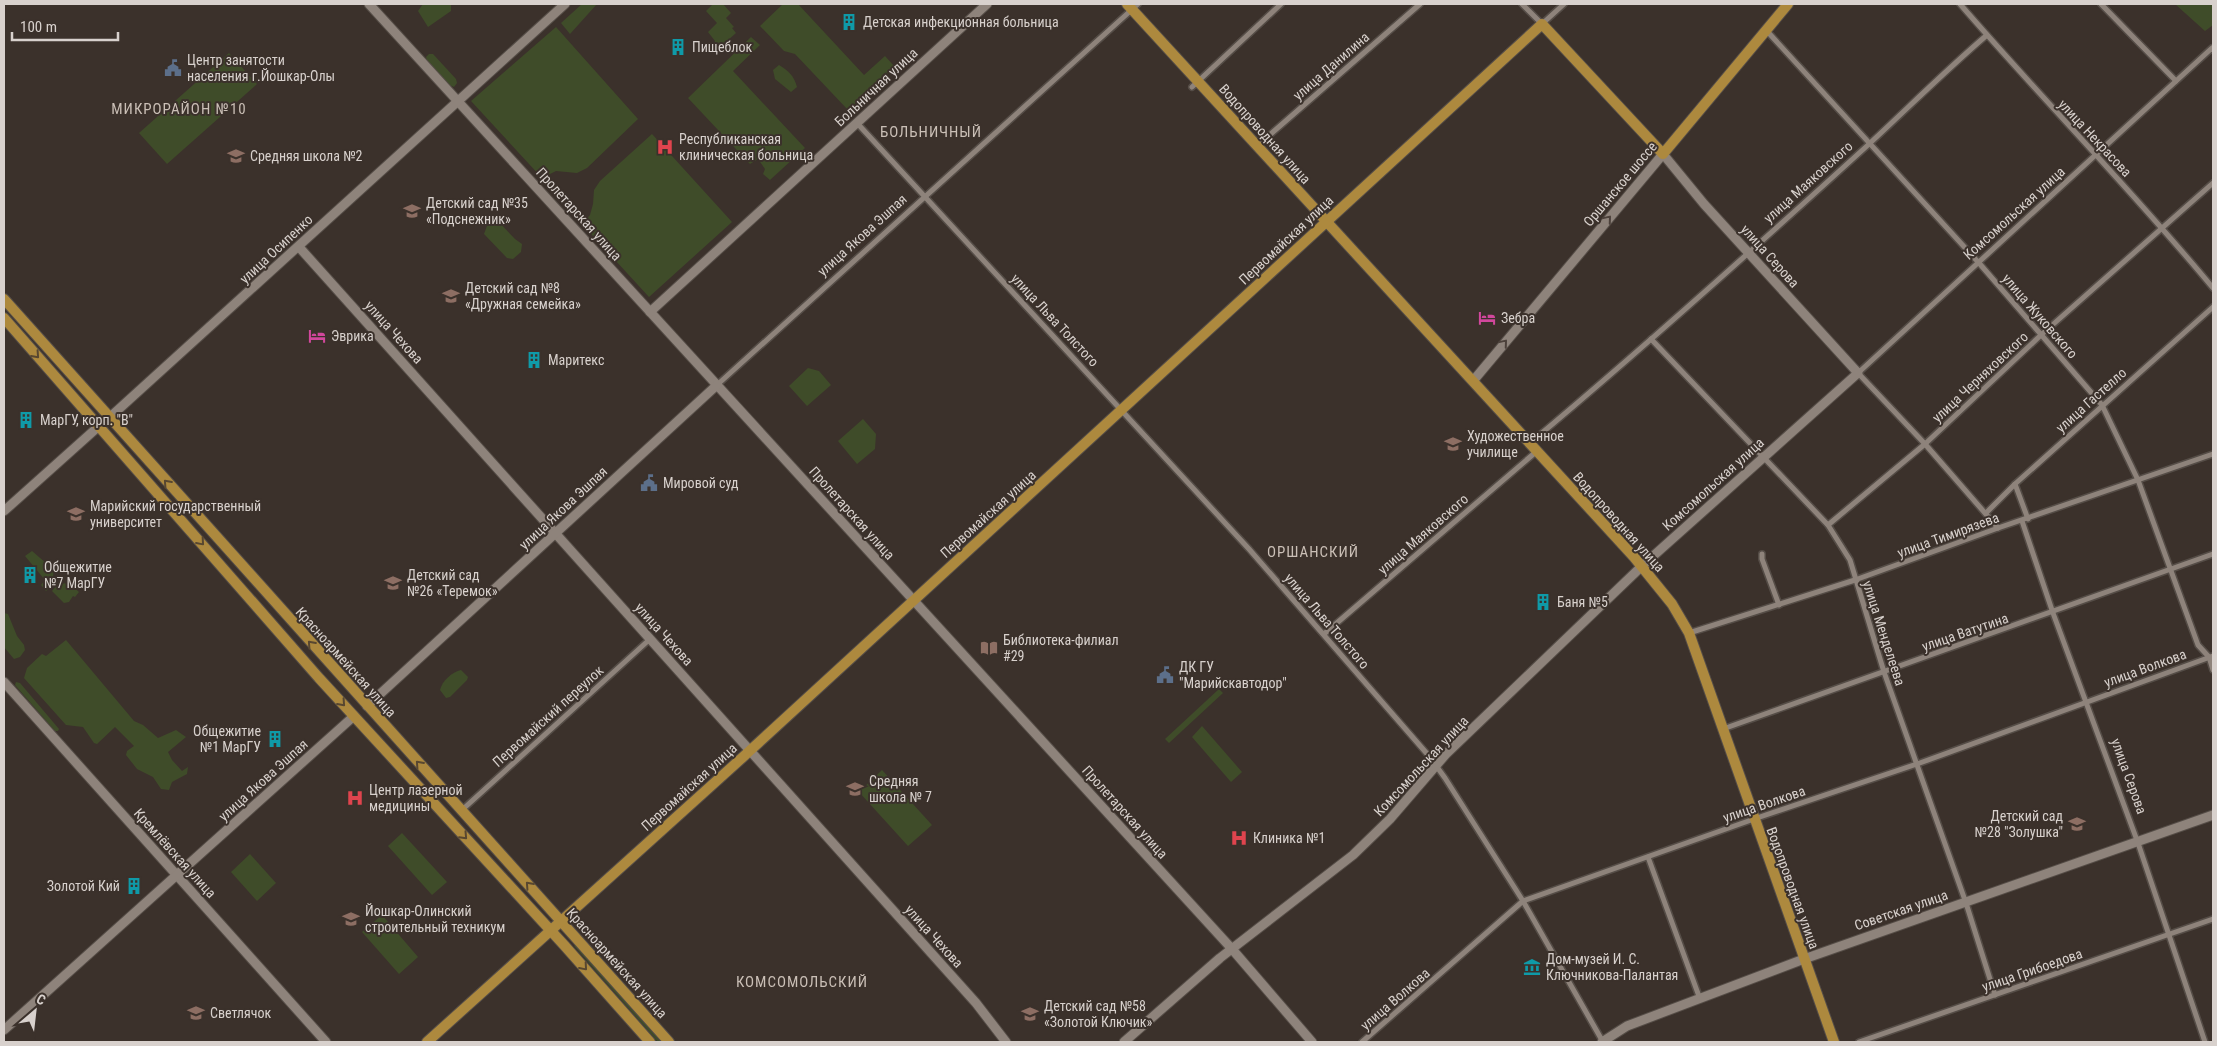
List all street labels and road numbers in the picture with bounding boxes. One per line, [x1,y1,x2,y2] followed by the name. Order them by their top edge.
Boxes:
[1290,29,1372,103] street label: улица Данилина
[831,45,921,129] street label: Больничная улица
[1216,81,1314,187] street label: Водопроводная улица
[2055,96,2135,180] street label: улица Некрасова
[1580,138,1660,229] street label: Оршанское шоссе
[1760,138,1856,226] street label: улица Маяковского
[1960,163,2068,263] street label: Комсомольская улица
[533,164,625,264] street label: Пролетарская улица
[814,191,910,279] street label: улица Якова Эшпая
[1236,192,1336,288] street label: Первомайская улица
[236,211,316,287] street label: улица Осипенко
[1738,221,1802,291] street label: улица Серова
[1008,270,1102,370] street label: улица Льва Толстого
[1999,271,2081,361] street label: улица Жуковского
[362,297,426,367] street label: улица Чехова
[1929,328,2031,426] street label: улица Черняховского
[2053,364,2129,436] street label: улица Гастелло
[1659,434,1767,534] street label: Комсомольская улица
[516,463,610,553] street label: улица Якова Эшпая
[806,463,898,563] street label: Пролетарская улица
[937,467,1039,561] street label: Первомайская улица
[1570,469,1668,575] street label: Водопроводная улица
[1375,491,1471,577] street label: улица Маяковского
[1895,509,2001,561] street label: улица Тимирязева
[1281,570,1373,672] street label: улица Льва Толстого
[1859,578,1909,688] street label: улица Менделеева
[632,599,696,669] street label: улица Чехова
[293,604,399,720] street label: Красноармейская улица
[1920,610,2010,654] street label: улица Ватутина
[2102,646,2188,690] street label: улица Волкова
[489,662,607,770] street label: Первомайский переулок
[1371,713,1471,819] street label: Комсомольская улица
[215,736,311,824] street label: улица Якова Эшпая
[2108,736,2150,816] street label: улица Серова
[638,740,740,834] street label: Первомайская улица
[1079,762,1171,862] street label: Пролетарская улица
[1721,782,1807,826] street label: улица Волкова
[131,805,219,901] street label: Кремлёвская улица
[1764,825,1822,951] street label: Водопроводная улица
[1852,887,1950,933] street label: Советская улица
[902,901,966,971] street label: улица Чехова
[564,905,670,1021] street label: Красноармейская улица
[1980,945,2084,995] street label: улица Грибоедова
[1357,965,1433,1033] street label: улица Волкова

